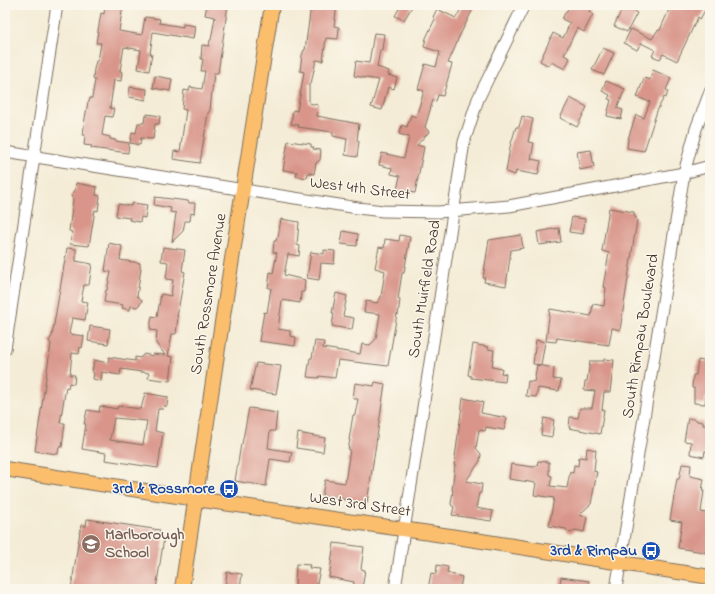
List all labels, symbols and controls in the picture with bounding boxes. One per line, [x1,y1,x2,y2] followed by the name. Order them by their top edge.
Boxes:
[308,171,412,207] street label: West 4th Street
[184,211,234,376] street label: South Rossmore Avenue
[402,218,448,360] street label: South Muirfield Road
[616,252,666,420] street label: South Rimpau Boulevard
[112,477,216,501] place label: 3rd & Rossmore
[218,478,240,500] bus stop icon: 3rd & Rossmore
[308,486,413,524] street label: West 3rd Street
[105,523,185,565] place label: Marlborough School
[80,533,102,555] school or university icon: Marlborough School
[550,539,637,563] place label: 3rd & Rimpau
[640,540,662,562] bus stop icon: 3rd & Rimpau

